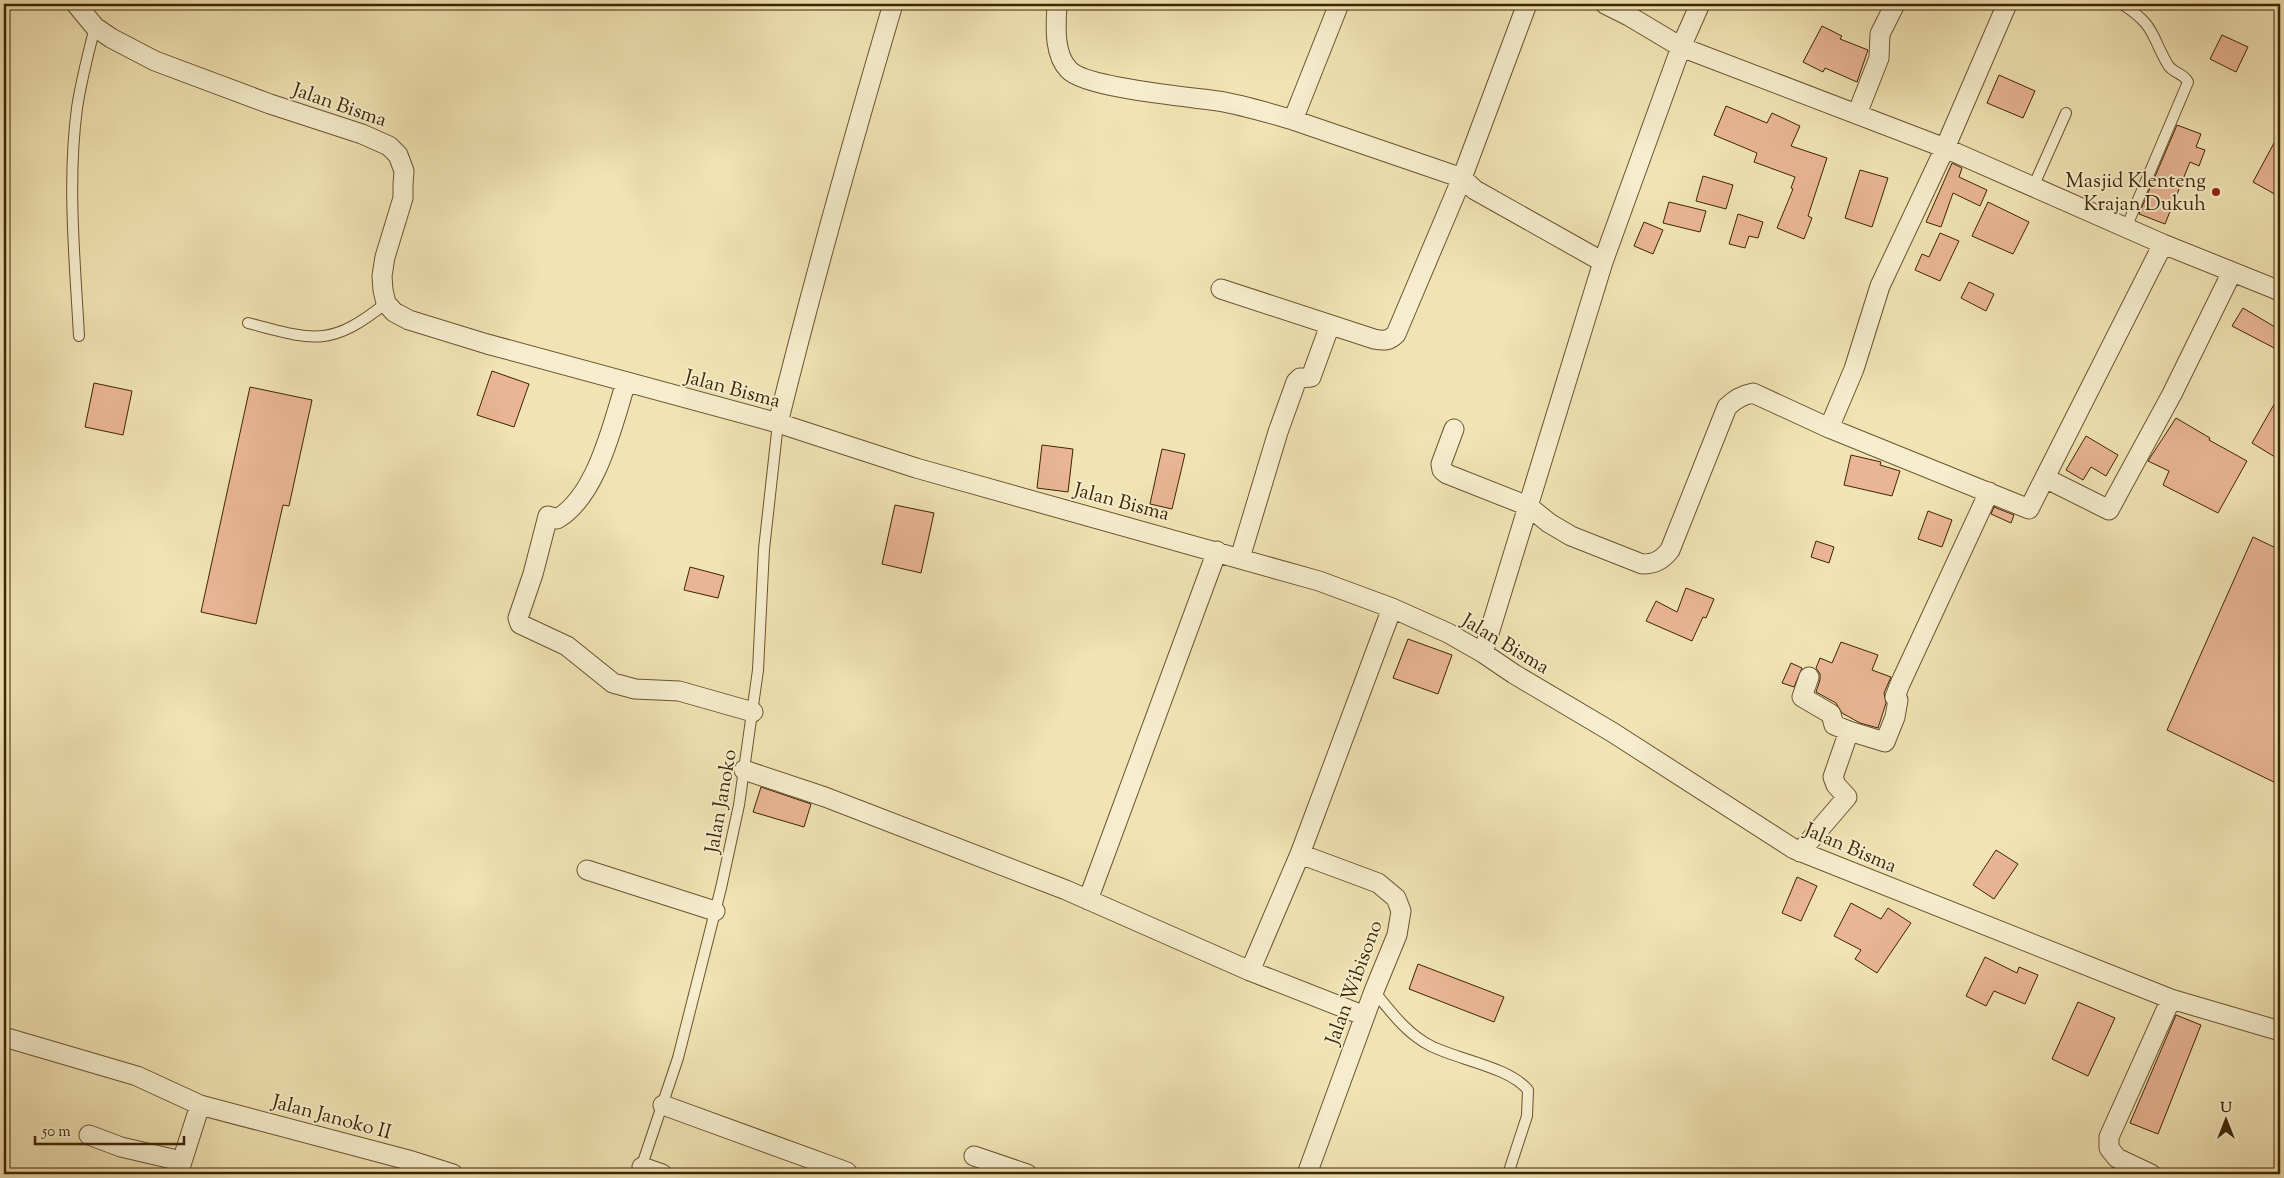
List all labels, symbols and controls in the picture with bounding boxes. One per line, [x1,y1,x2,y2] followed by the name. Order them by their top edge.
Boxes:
[287,76,390,136] street label: Jalan Bisma
[2065,168,2206,220] place label: Masjid Klenteng Krajan Dukuh
[2210,186,2222,198] marker: Masjid Klenteng Krajan Dukuh
[680,363,783,417] street label: Jalan Bisma
[1069,476,1172,530] street label: Jalan Bisma
[1454,607,1554,683] street label: Jalan Bisma
[699,747,746,857] street label: Jalan Janoko
[1798,816,1901,882] street label: Jalan Bisma
[1319,917,1391,1050] street label: Jalan Wibisono
[268,1088,395,1148] street label: Jalan Janoko II
[2202,1096,2252,1146] north arrow
[2220,1099,2232,1119] text: U
[35,1113,184,1145] scale bar
[41,1122,71,1143] text: 50 m

